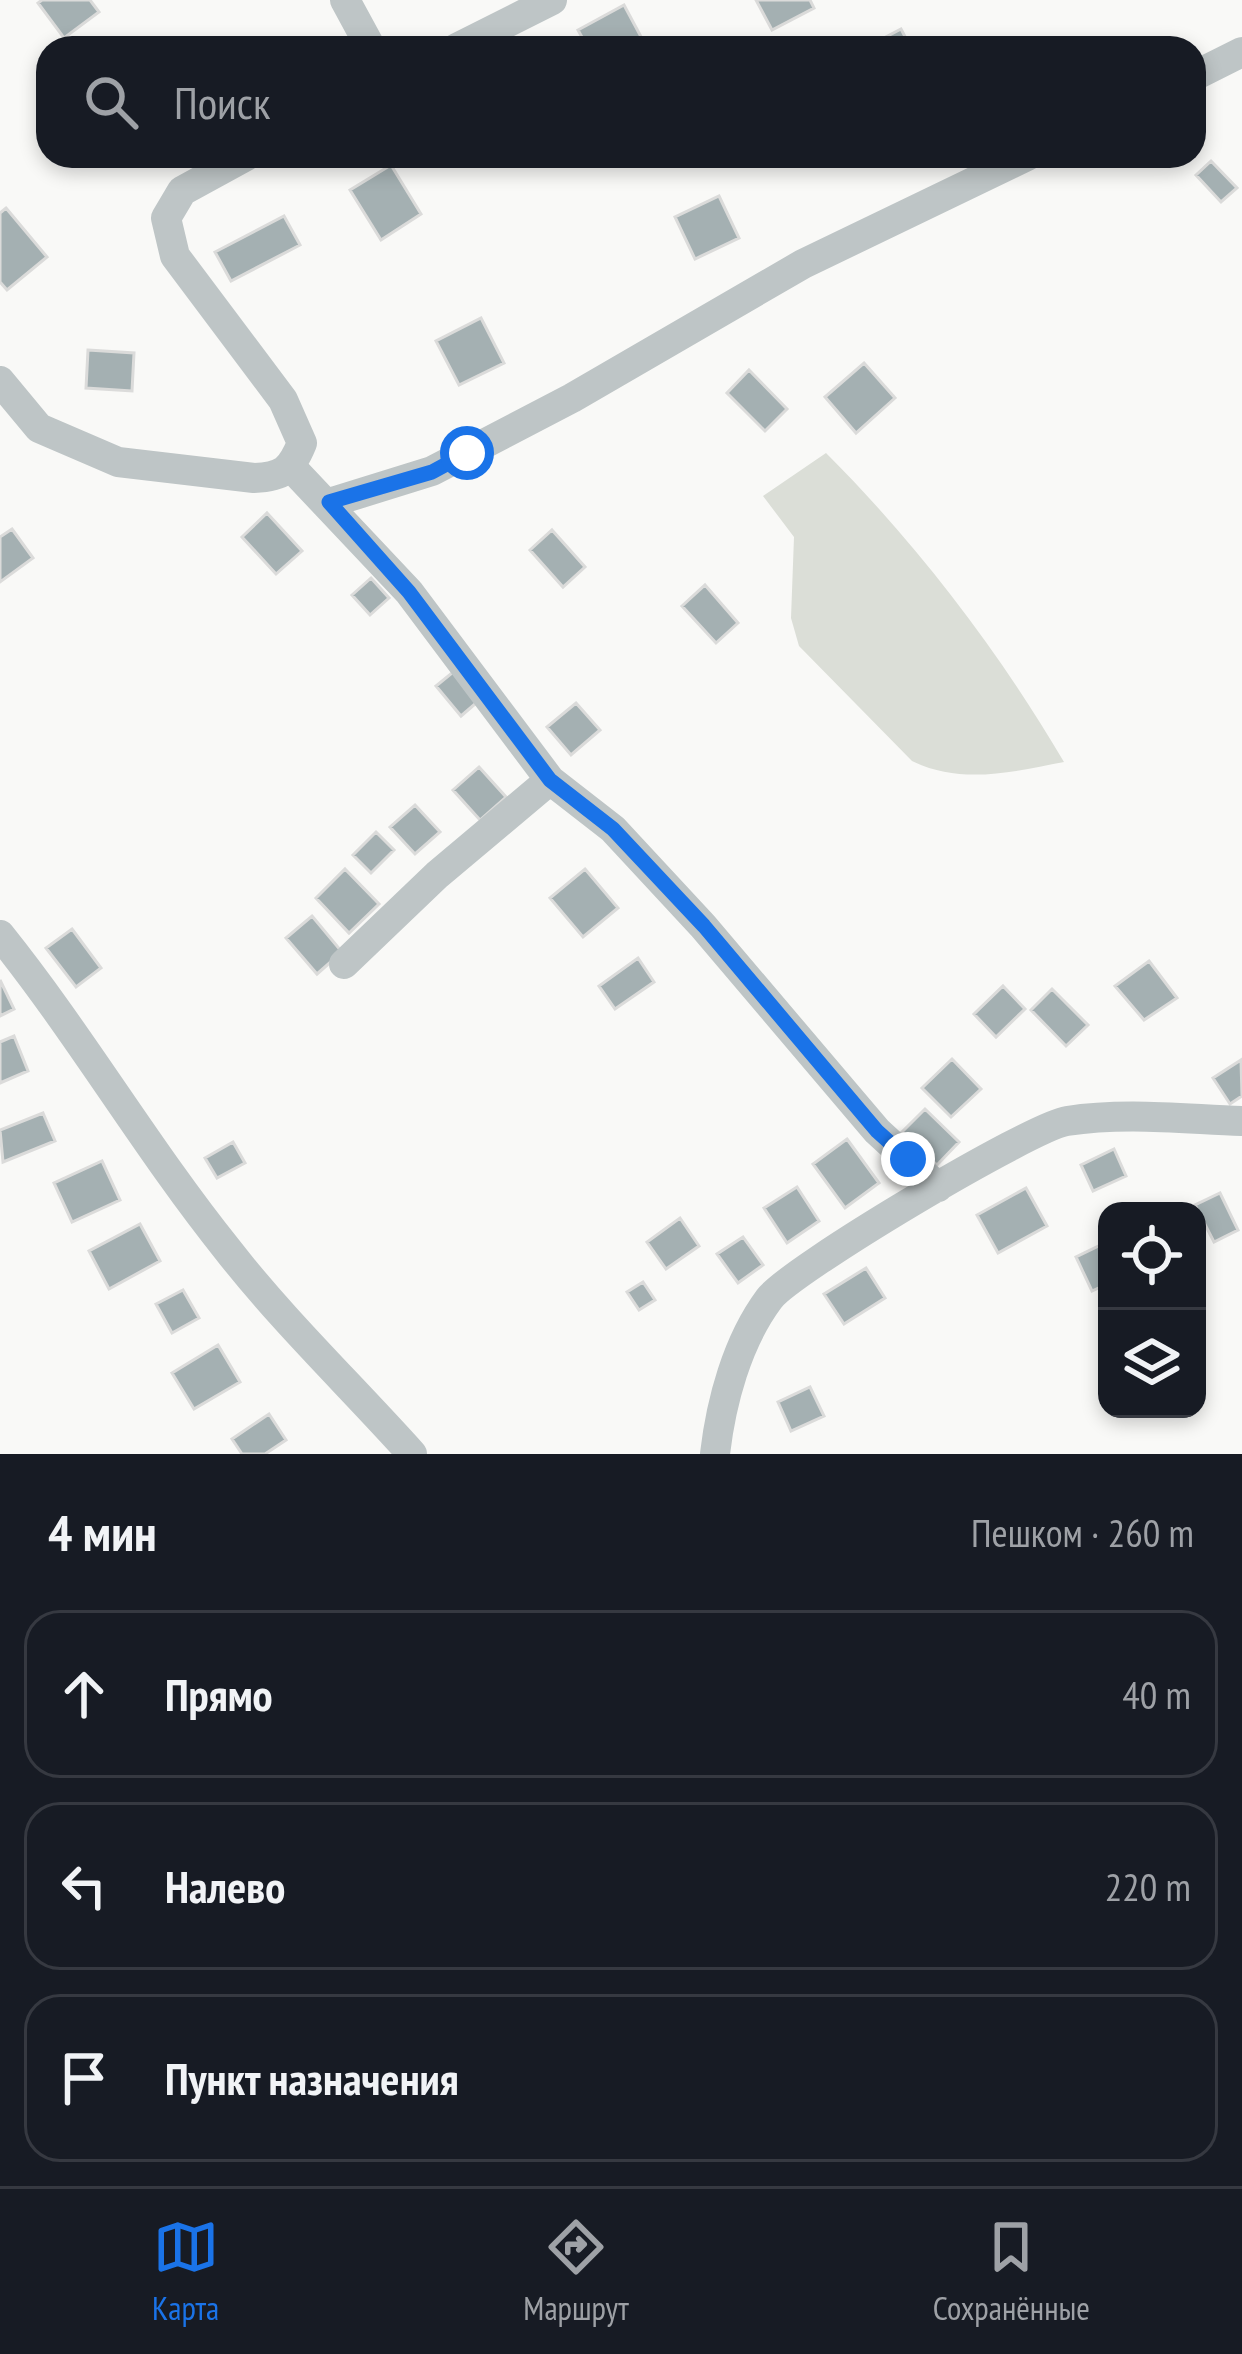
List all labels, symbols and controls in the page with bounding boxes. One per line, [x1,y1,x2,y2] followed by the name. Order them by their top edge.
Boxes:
[36,36,1206,168] search box
[78,69,144,135] icon: search
[174,73,270,131] text: Поиск
[440,426,494,480] route start
[881,1132,935,1186] route end
[1098,1202,1206,1418] map controls
[1098,1202,1206,1310] button: locate
[1098,1310,1206,1418] button: layers
[48,1499,157,1565] text: 4 мин
[971,1507,1194,1558] text: Пешком · 260 m
[51,1661,117,1727] icon: ahead
[165,1665,273,1723] text: Прямо
[1122,1669,1191,1720] text: 40 m
[51,1853,117,1919] icon: left
[165,1857,285,1915] text: Налево
[1105,1861,1191,1912] text: 220 m
[51,2045,117,2111] icon: arrive
[165,2049,459,2107] text: Пункт назначения
[152,2214,219,2329] tab: Карта
[523,2214,629,2329] tab: Маршрут
[933,2214,1090,2329] tab: Сохранённые

